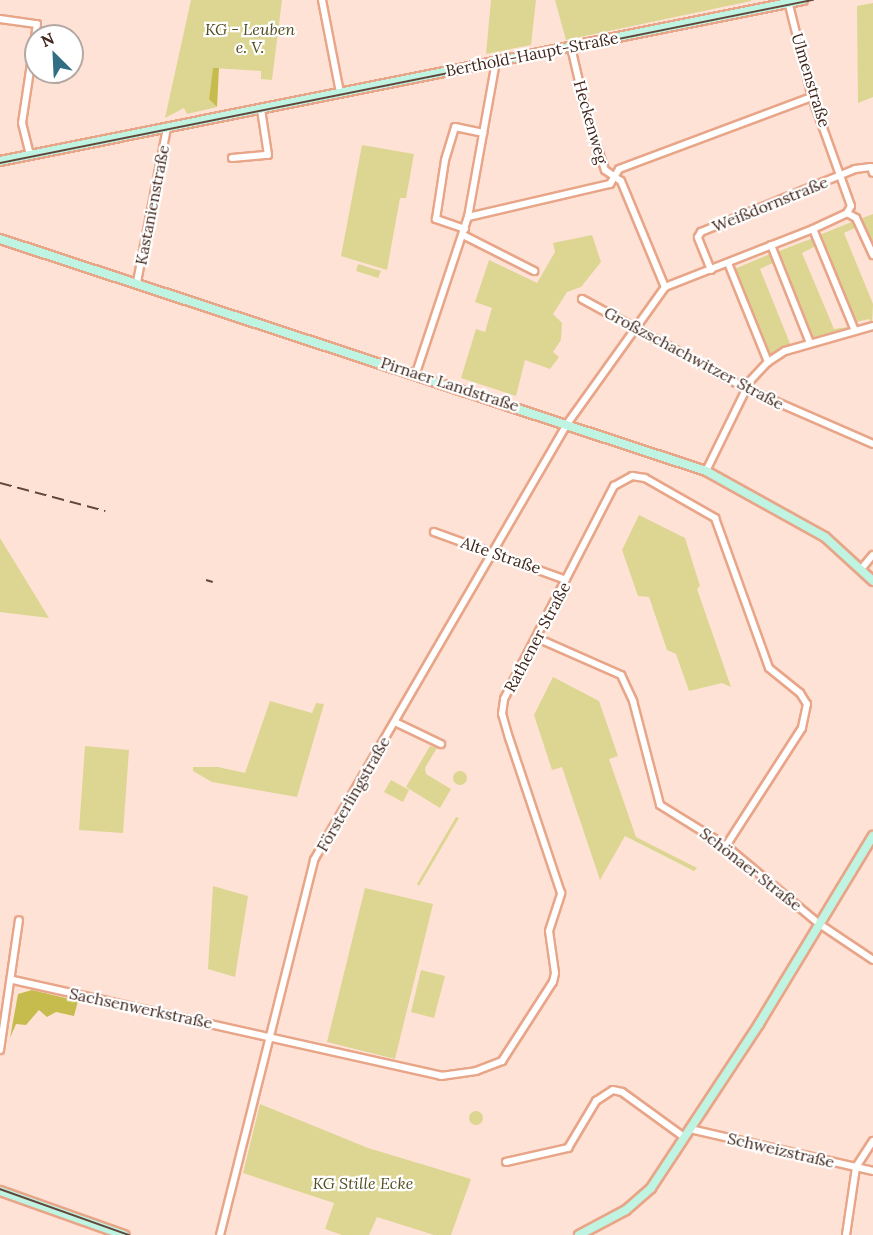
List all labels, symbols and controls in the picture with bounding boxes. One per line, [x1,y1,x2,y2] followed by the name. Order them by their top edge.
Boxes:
[205,19,295,57] park label: KG - Leuben e. V.
[24,24,84,84] north arrow
[38,28,57,51] text: N
[444,28,620,80] street label: Berthold-Haupt-Straße
[788,31,834,129] street label: Ulmenstraße
[570,78,612,166] street label: Heckenweg
[131,143,173,267] street label: Kastanienstraße
[709,172,831,236] street label: Weißdornstraße
[601,302,787,414] street label: Großzschachwitzer Straße
[378,353,522,415] street label: Pirnaer Landstraße
[459,532,543,578] street label: Alte Straße
[500,579,574,695] street label: Rathener Straße
[312,733,394,855] street label: Försterlingstraße
[696,823,806,915] street label: Schönaer Straße
[68,983,214,1033] street label: Sachsenwerkstraße
[726,1128,836,1172] street label: Schweizstraße
[313,1173,413,1193] park label: KG Stille Ecke

